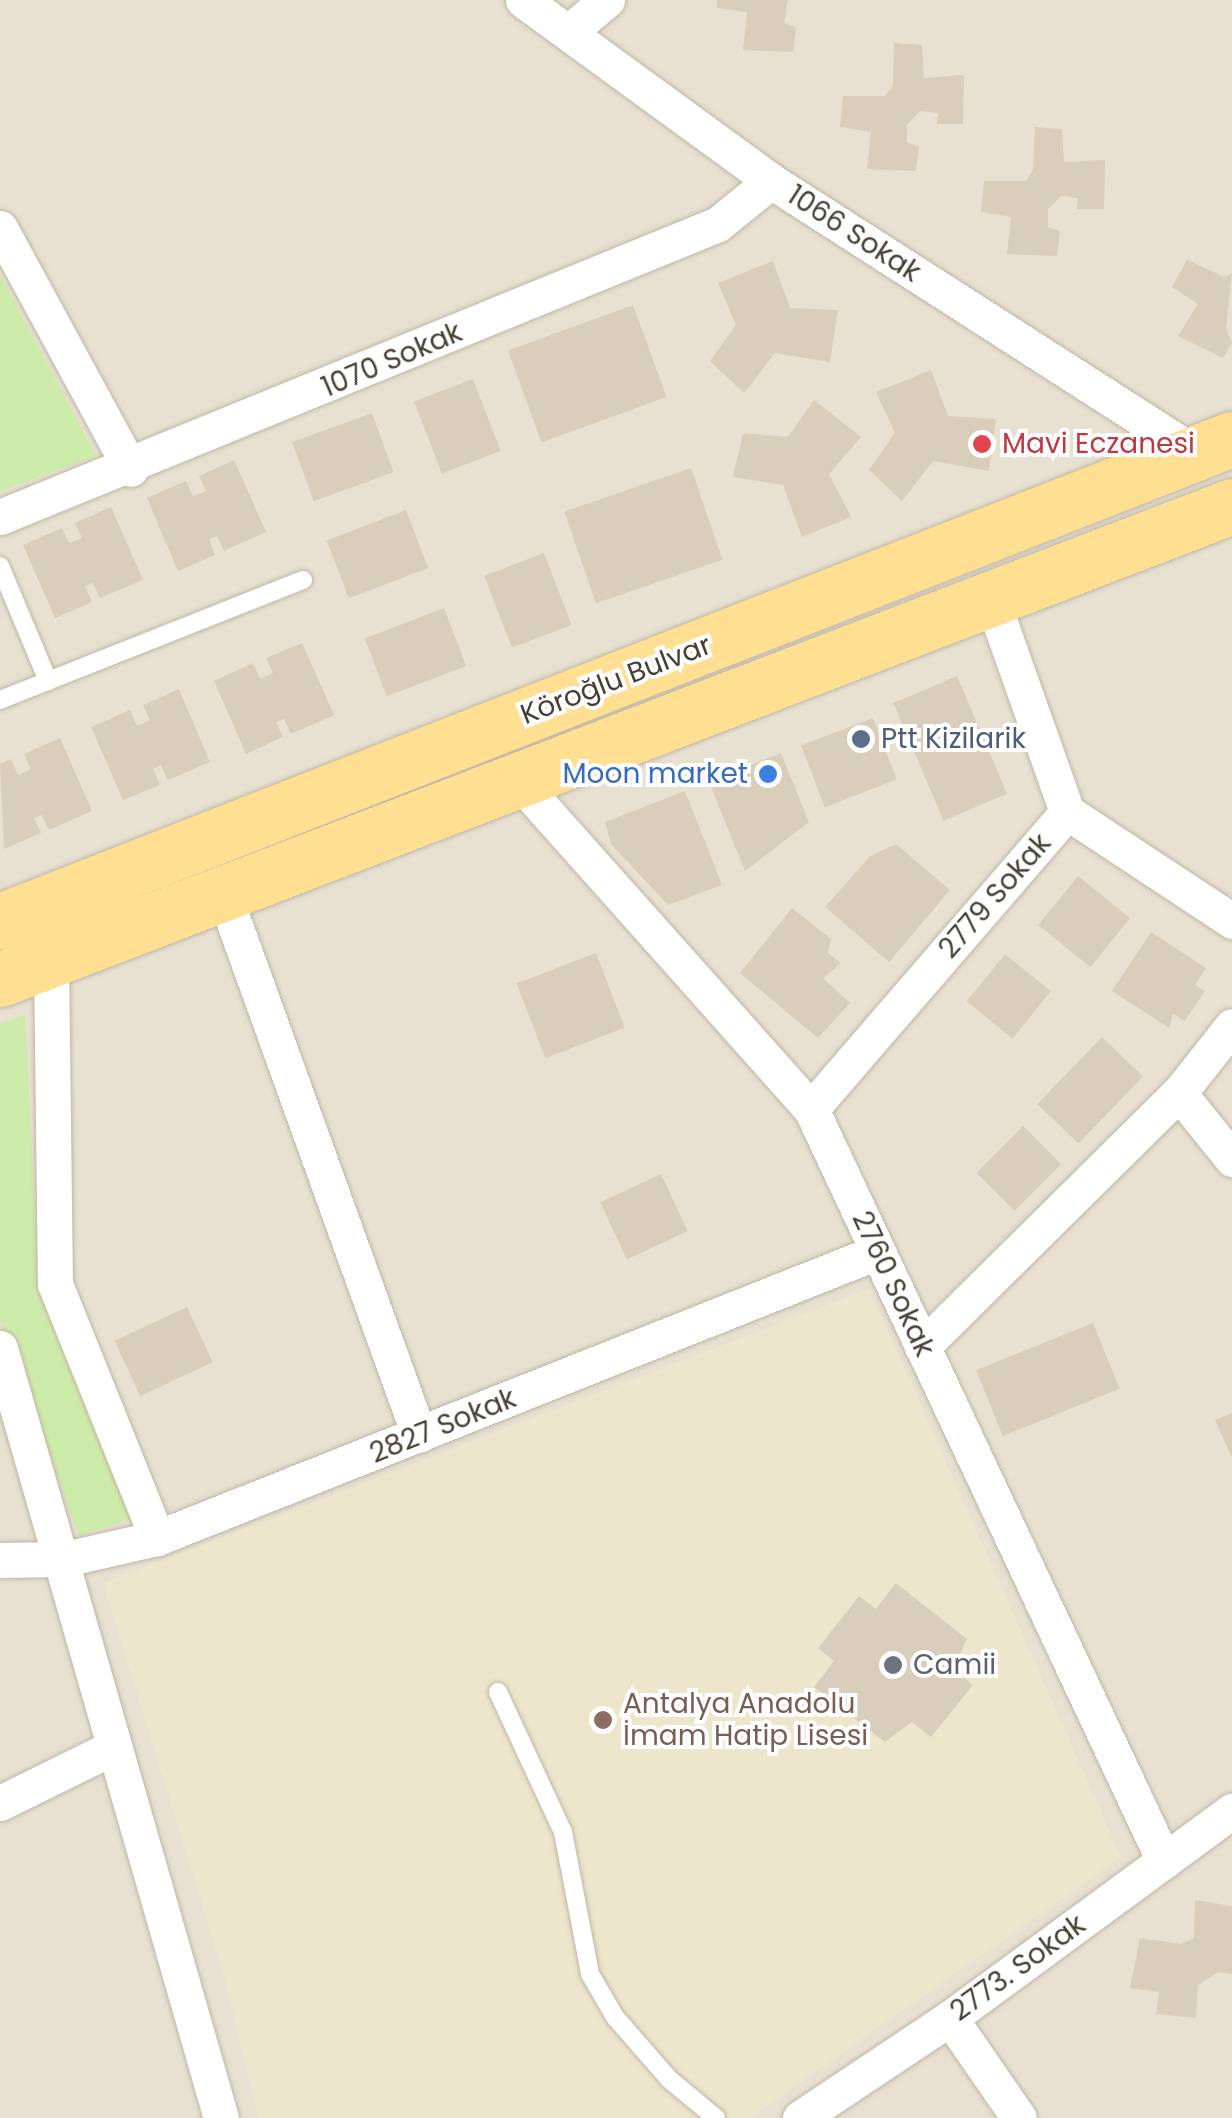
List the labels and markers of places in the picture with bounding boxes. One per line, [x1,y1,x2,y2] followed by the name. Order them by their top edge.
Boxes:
[1002,427,1195,461] place label: Mavi Eczanesi
[971,433,993,455] marker: Mavi Eczanesi
[881,722,1026,756] place label: Ptt Kizilarik
[850,728,872,750] marker: Ptt Kizilarik
[562,757,748,791] place label: Moon market
[757,763,779,785] marker: Moon market
[913,1648,996,1682] place label: Camii
[882,1654,904,1676] marker: Camii
[623,1687,868,1753] place label: Antalya Anadolu İmam Hatip Lisesi
[592,1709,614,1731] marker: Antalya Anadolu İmam Hatip Lisesi

